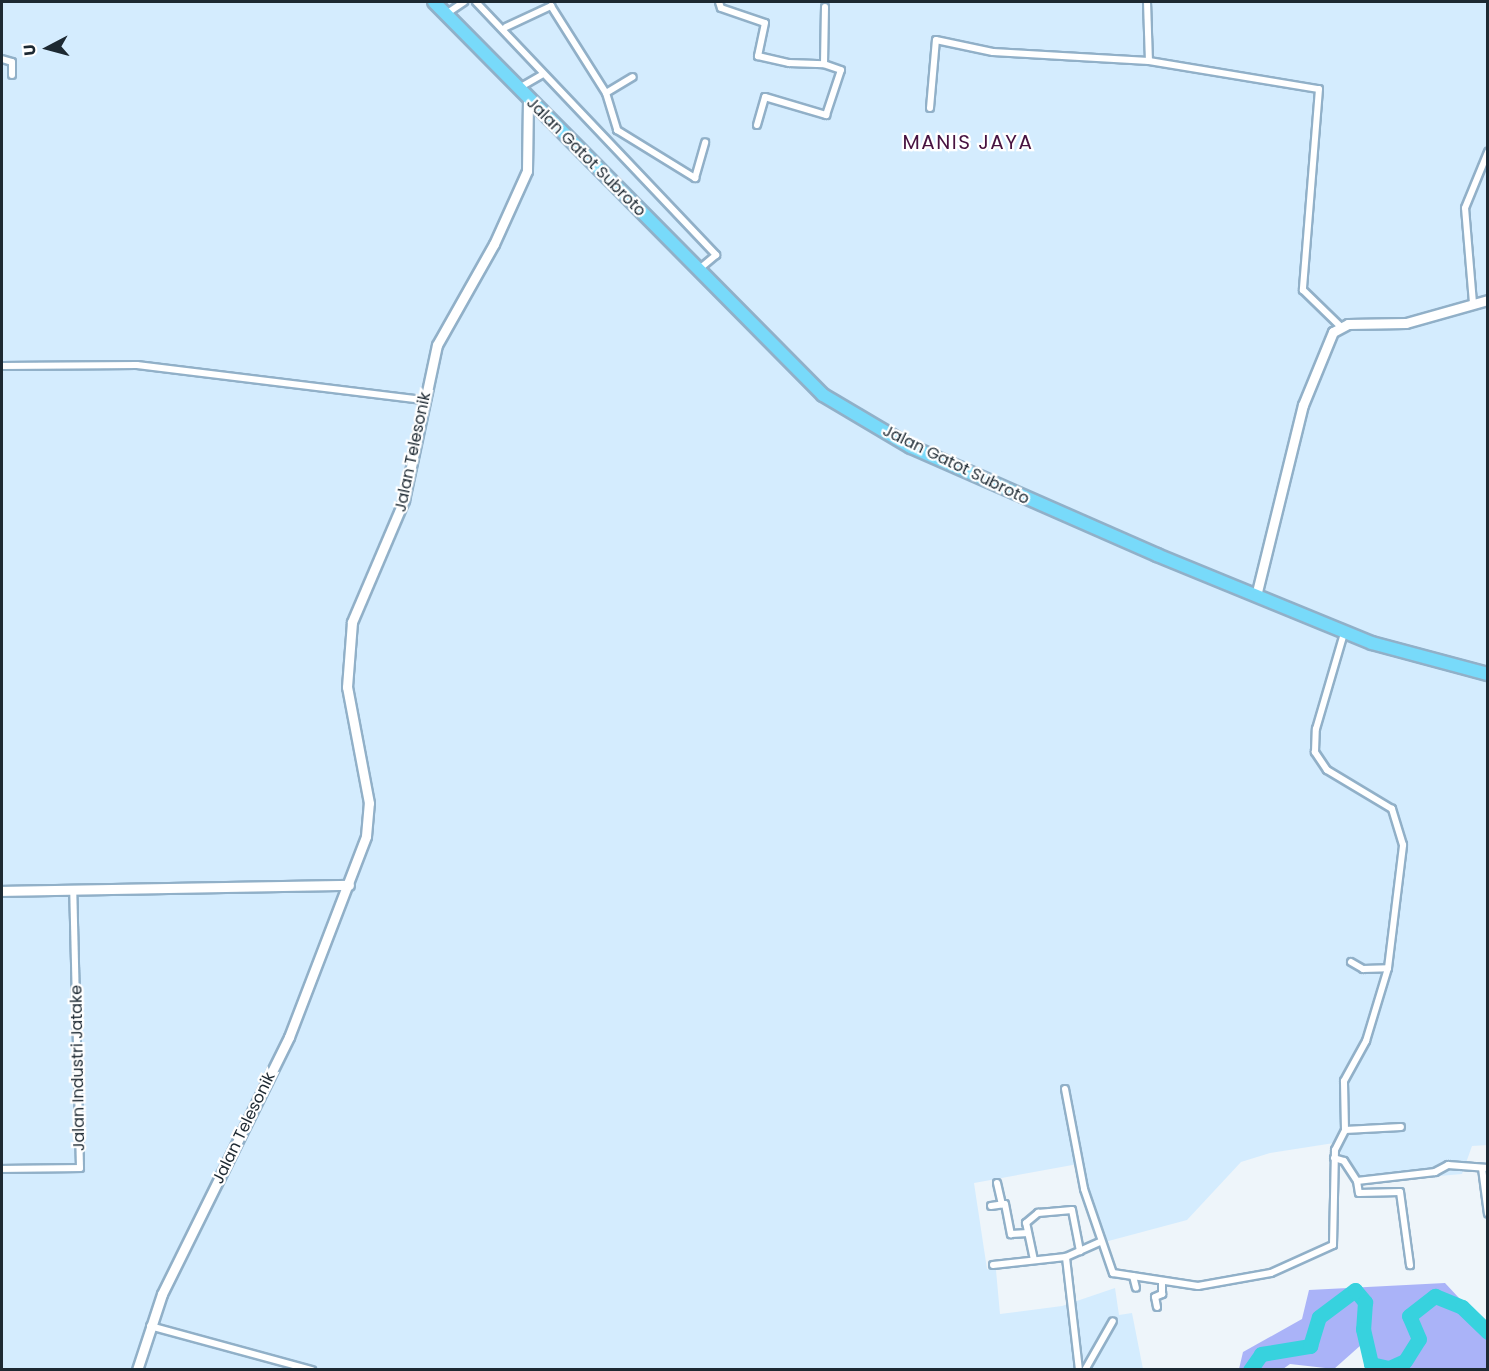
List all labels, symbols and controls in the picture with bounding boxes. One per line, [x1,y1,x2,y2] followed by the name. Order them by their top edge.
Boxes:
[18,18,78,78] north arrow
[18,43,42,57] text: U
[522,93,650,221] street label: Jalan Gatot Subroto
[903,130,1033,154] district label: MANIS JAYA
[391,390,435,514] street label: Jalan Telesonik
[880,421,1032,509] street label: Jalan Gatot Subroto
[67,985,89,1151] street label: Jalan Industri Jatake
[209,1069,279,1187] street label: Jalan Telesonik

